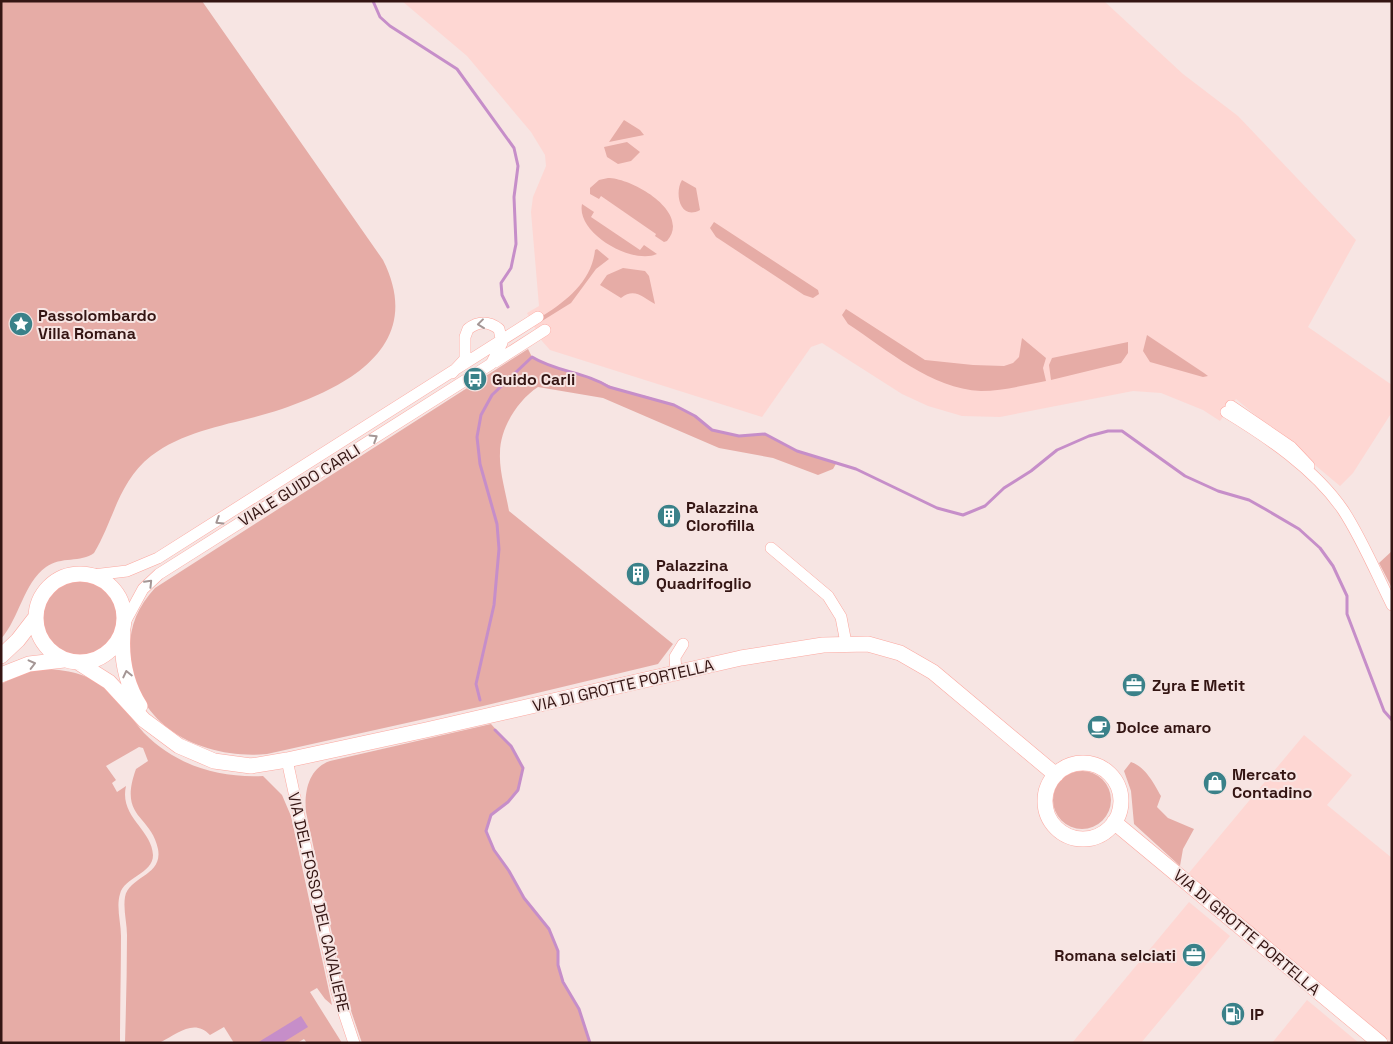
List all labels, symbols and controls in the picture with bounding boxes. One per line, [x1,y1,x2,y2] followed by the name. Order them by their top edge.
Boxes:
[38,305,157,344] place label: Passolombardo Villa Romana
[8,311,34,337] place icon: Passolombardo Villa Romana
[477,318,485,329] one-way arrow
[462,366,488,392] bus stop icon: Guido Carli
[492,369,575,390] place label: Guido Carli
[368,435,377,444] one-way arrow
[235,440,364,531] street label: VIALE GUIDO CARLI
[686,497,758,536] place label: Palazzina Clorofilla
[656,503,682,529] building icon: Palazzina Clorofilla
[215,514,224,524] one-way arrow
[656,555,752,594] place label: Palazzina Quadrifoglio
[625,561,651,587] building icon: Palazzina Quadrifoglio
[143,580,152,589] one-way arrow
[530,654,716,717] street label: VIA DI GROTTE PORTELLA
[27,659,36,670] one-way arrow
[122,670,133,679] one-way arrow
[1121,672,1147,698] office icon: Zyra E Metit
[1152,675,1245,696] place label: Zyra E Metit
[1086,714,1112,740] cafe icon: Dolce amaro
[1116,717,1212,738] place label: Dolce amaro
[1232,764,1312,803] place label: Mercato Contadino
[1202,770,1228,796] shop icon: Mercato Contadino
[283,790,354,1014] street label: VIA DEL FOSSO DEL CAVALIERE
[1169,865,1324,1000] street label: VIA DI GROTTE PORTELLA
[1181,942,1207,968] office icon: Romana selciati
[1054,945,1176,966] place label: Romana selciati
[1220,1001,1246,1027] fuel station icon: IP
[1250,1004,1264,1025] place label: IP

